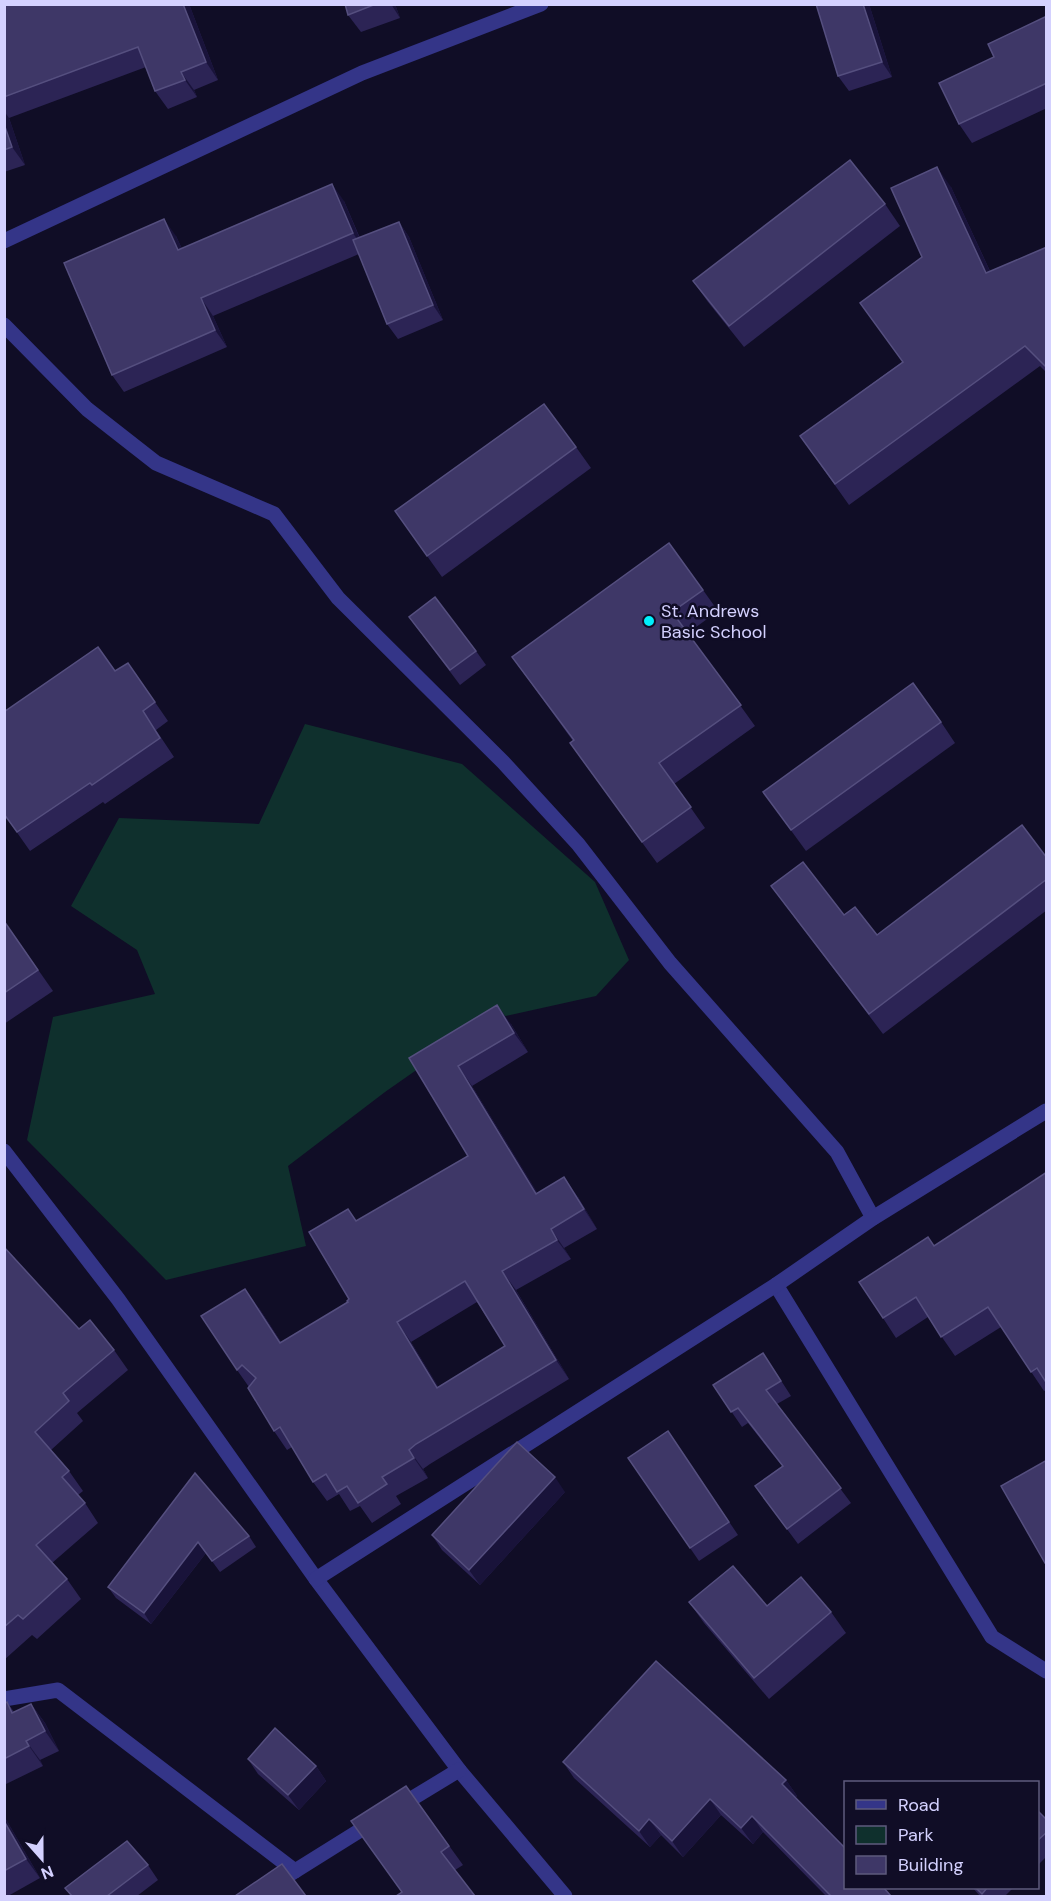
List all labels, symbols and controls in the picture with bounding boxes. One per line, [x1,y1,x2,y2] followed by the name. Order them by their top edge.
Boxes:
[661,599,767,644] place label: St. Andrews Basic School
[642,614,656,628] marker: St. Andrews Basic School
[844,1781,1039,1889] legend
[898,1793,940,1817] text: Road
[898,1823,934,1847] text: Park
[12,1829,72,1889] north arrow
[898,1853,963,1877] text: Building
[38,1861,56,1884] text: N

